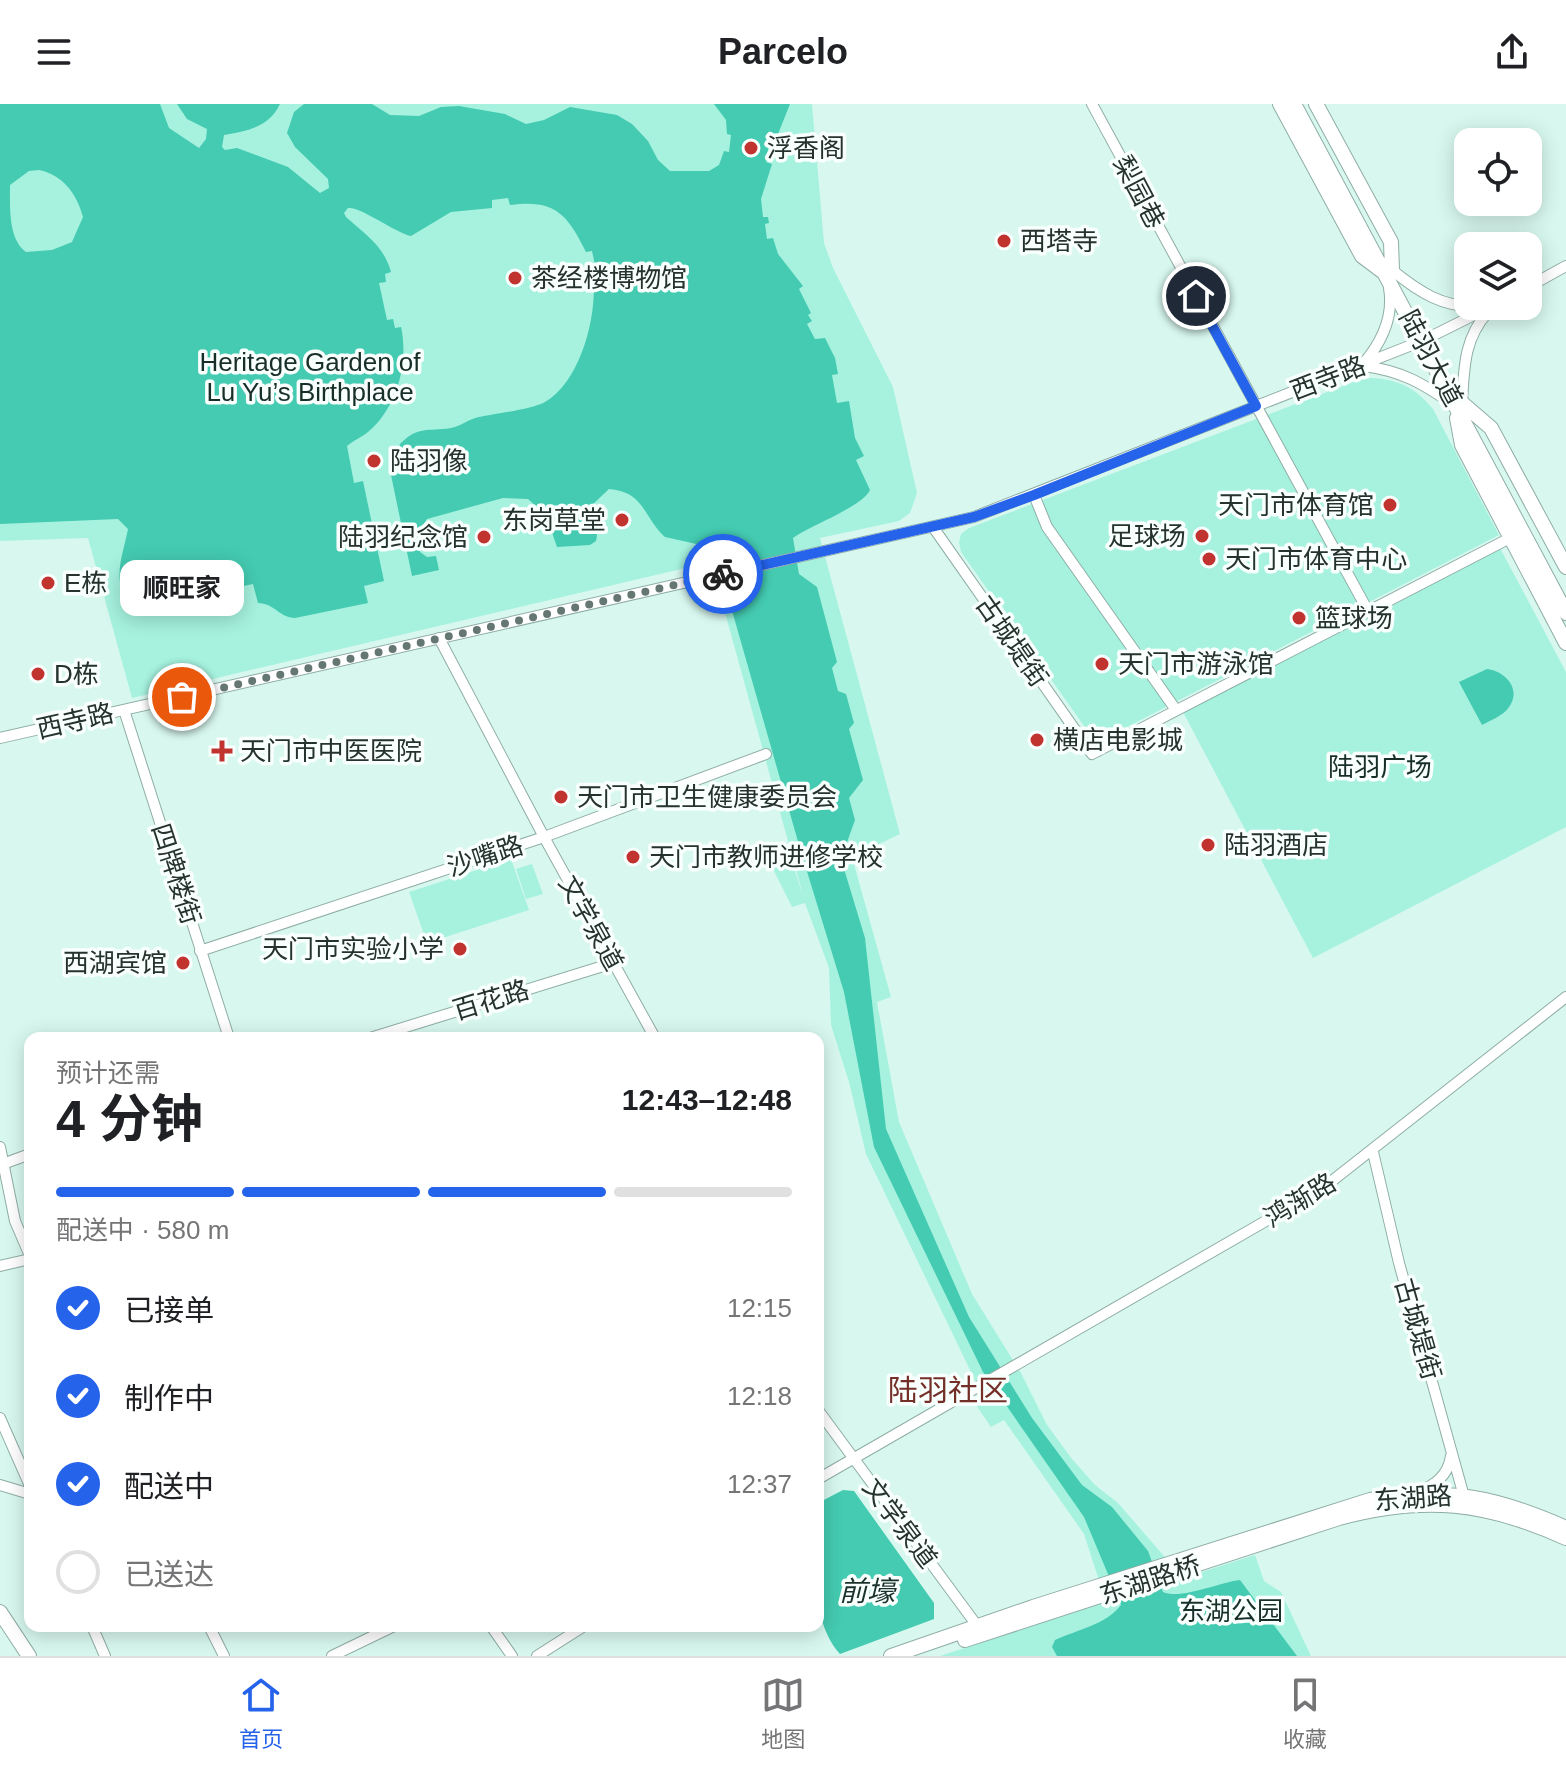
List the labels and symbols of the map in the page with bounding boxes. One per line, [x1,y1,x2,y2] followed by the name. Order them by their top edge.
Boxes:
[767,133,845,163] place label: 浮香阁
[742,139,760,157] marker: 浮香阁
[1107,151,1171,233] street label: 梨园巷
[1020,226,1098,256] place label: 西塔寺
[995,232,1013,250] marker: 西塔寺
[1162,262,1230,330] pin
[531,263,687,293] place label: 茶经楼博物馆
[506,269,524,287] marker: 茶经楼博物馆
[1393,305,1469,411] street label: 陆羽大道
[199,347,421,407] park label: Heritage Garden of Lu Yu’s Birthplace
[1286,350,1370,406] street label: 西寺路
[390,446,468,476] place label: 陆羽像
[365,452,383,470] marker: 陆羽像
[1218,490,1374,520] place label: 天门市体育馆
[1381,496,1399,514] marker: 天门市体育馆
[502,505,606,535] place label: 东岗草堂
[613,511,631,529] marker: 东岗草堂
[1108,521,1186,551] place label: 足球场
[338,522,468,552] place label: 陆羽纪念馆
[1193,527,1211,545] marker: 足球场
[475,528,493,546] marker: 陆羽纪念馆
[683,534,763,614] courier
[1225,544,1407,574] place label: 天门市体育中心
[1200,550,1218,568] marker: 天门市体育中心
[120,561,244,617] callout: 顺旺家
[64,568,107,598] place label: E栋
[39,574,57,592] marker: E栋
[970,590,1054,692] street label: 古城堤街
[1315,603,1393,633] place label: 篮球场
[1290,609,1308,627] marker: 篮球场
[1118,649,1274,679] place label: 天门市游泳馆
[1093,655,1111,673] marker: 天门市游泳馆
[54,659,99,689] place label: D栋
[148,663,216,731] pin
[29,665,47,683] marker: D栋
[34,698,116,744] street label: 西寺路
[1053,725,1183,755] place label: 横店电影城
[1028,731,1046,749] marker: 横店电影城
[240,736,422,766] place label: 天门市中医医院
[211,740,233,762] marker: 天门市中医医院
[1328,752,1432,782] park label: 陆羽广场
[577,782,837,812] place label: 天门市卫生健康委员会
[552,788,570,806] marker: 天门市卫生健康委员会
[146,820,206,928] street label: 四牌楼街
[443,830,527,882] street label: 沙嘴路
[1224,830,1328,860] place label: 陆羽酒店
[1199,836,1217,854] marker: 陆羽酒店
[649,842,883,872] place label: 天门市教师进修学校
[624,848,642,866] marker: 天门市教师进修学校
[553,870,629,976] street label: 文学泉道
[262,934,444,964] place label: 天门市实验小学
[451,940,469,958] marker: 天门市实验小学
[63,948,167,978] place label: 西湖宾馆
[174,954,192,972] marker: 西湖宾馆
[449,974,533,1026] street label: 百花路
[1259,1167,1341,1233] street label: 鸿渐路
[1389,1275,1447,1383] street label: 古城堤街
[888,1374,1008,1407] district label: 陆羽社区
[857,1472,943,1574] street label: 文学泉道
[1373,1480,1453,1516] street label: 东湖路
[1096,1550,1204,1610] street label: 东湖路桥
[839,1576,900,1607] water label: 前壕
[1179,1596,1283,1626] park label: 东湖公园

